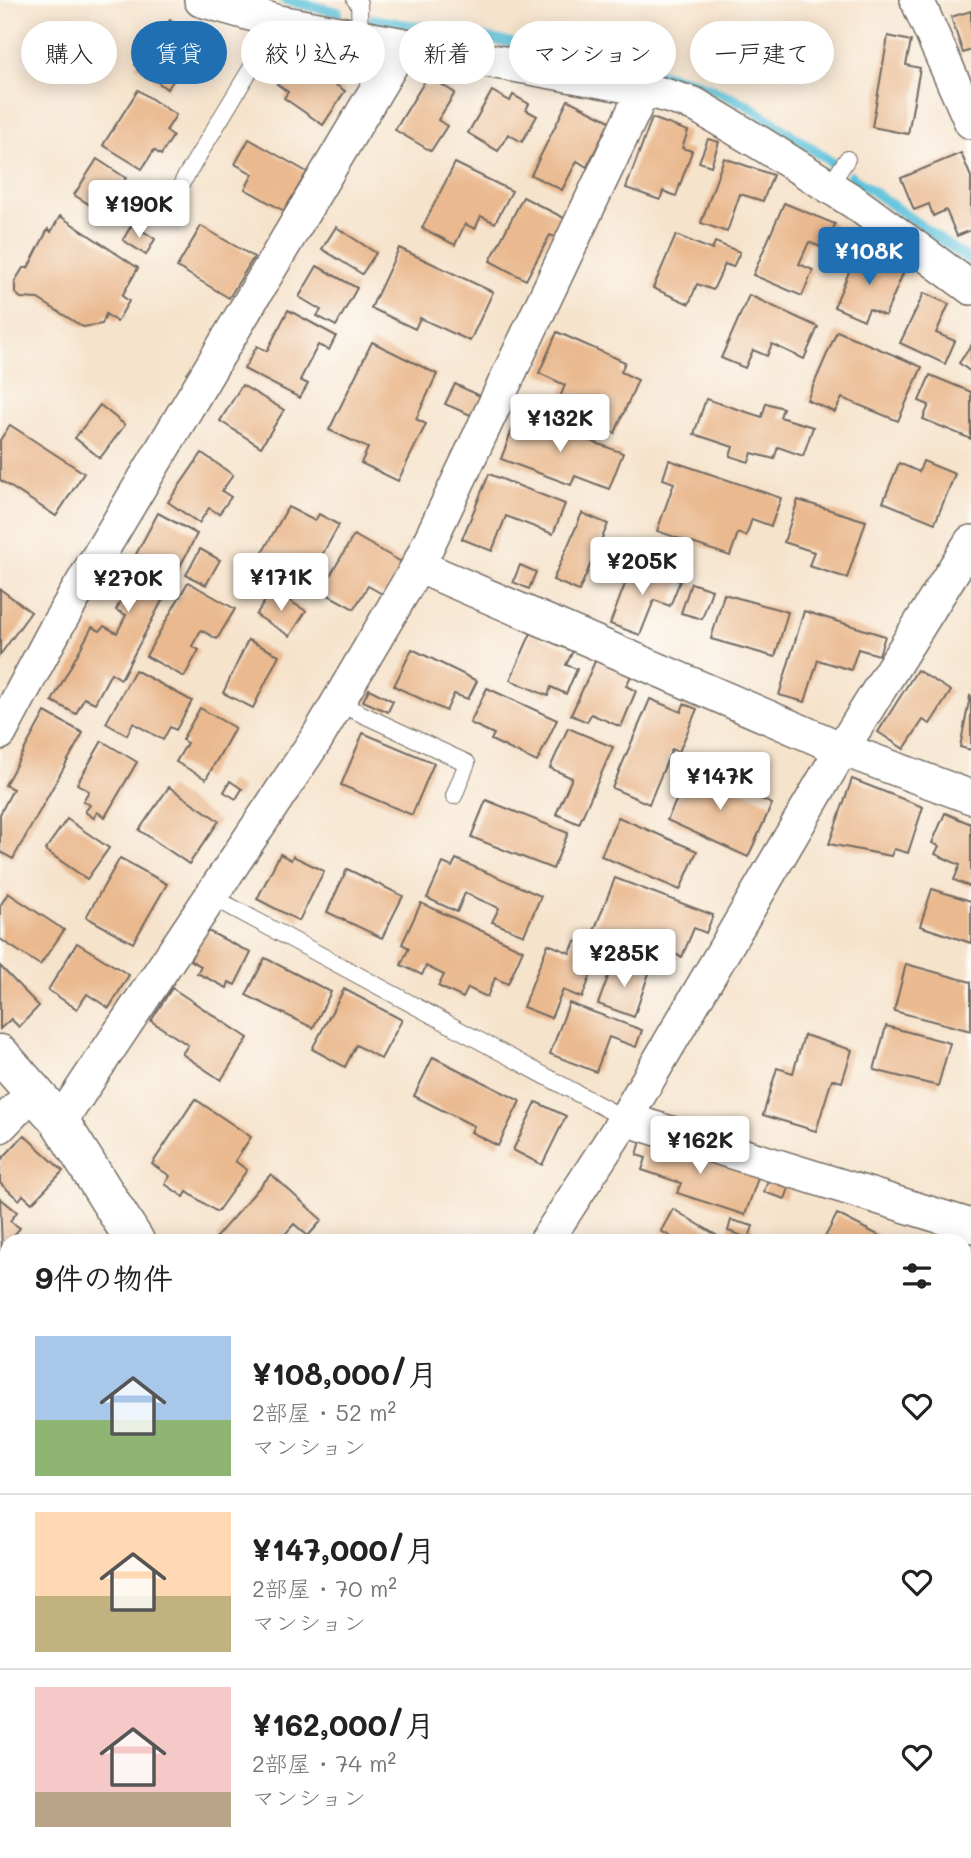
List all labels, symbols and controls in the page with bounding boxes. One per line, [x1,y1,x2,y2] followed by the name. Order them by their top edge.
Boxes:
[21,21,117,84] chip: 購入
[131,21,227,84] chip: 賃貸
[241,21,385,84] chip: 絞り込み
[399,21,495,84] chip: 新着
[509,21,676,84] chip: マンション
[690,21,834,84] chip: 一戸建て
[90,180,188,240] pin: ¥190K
[105,188,174,218] text: ¥190K
[820,228,918,287] pin: ¥108K
[834,235,904,265] text: ¥108K
[511,394,609,454] pin: ¥132K
[526,402,594,432] text: ¥132K
[593,538,691,597] pin: ¥205K
[606,545,678,575] text: ¥205K
[79,554,177,614] pin: ¥270K
[232,554,330,613] pin: ¥171K
[249,561,313,591] text: ¥171K
[93,562,163,592] text: ¥270K
[671,752,769,812] pin: ¥147K
[686,760,754,790] text: ¥147K
[575,930,673,989] pin: ¥285K
[589,937,659,967] text: ¥285K
[651,1116,749,1176] pin: ¥162K
[666,1124,734,1154] text: ¥162K
[35,1257,173,1297] text: 9件の物件
[898,1257,936,1295] icon: filters
[252,1353,437,1393] text: ¥108,000/月
[91,1364,175,1448] icon: home
[898,1387,936,1425] icon: heart
[252,1397,396,1427] text: 2部屋 · 52 m²
[252,1431,366,1461] text: マンション
[252,1529,435,1569] text: ¥147,000/月
[91,1540,175,1624] icon: home
[898,1563,936,1601] icon: heart
[252,1573,397,1603] text: 2部屋 · 70 m²
[252,1607,366,1637] text: マンション
[252,1704,434,1744] text: ¥162,000/月
[91,1715,175,1799] icon: home
[898,1738,936,1776] icon: heart
[252,1748,396,1778] text: 2部屋 · 74 m²
[252,1782,366,1812] text: マンション

